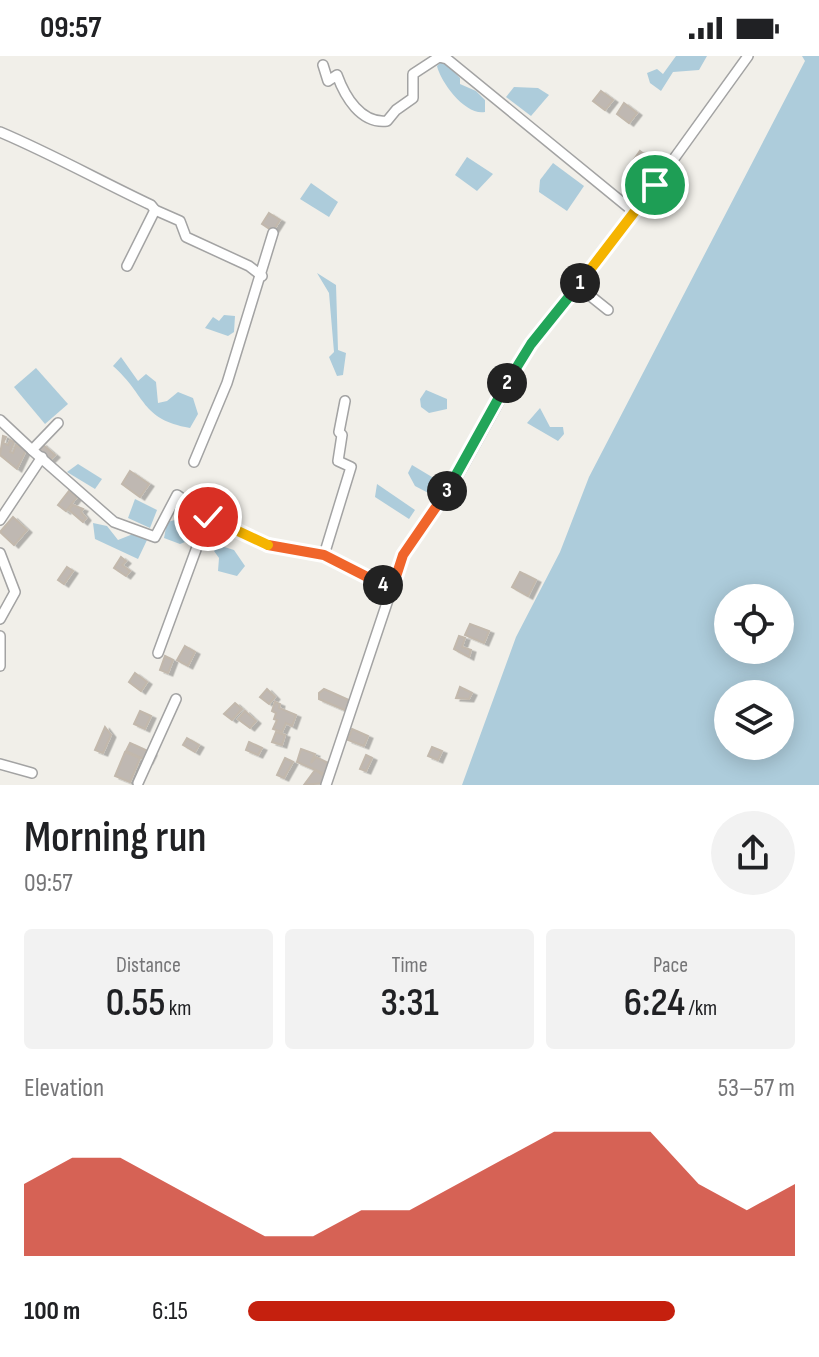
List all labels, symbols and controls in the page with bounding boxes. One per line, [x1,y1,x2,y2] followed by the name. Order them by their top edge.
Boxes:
[40,10,101,46] text: 09:57
[621,151,689,219] pin
[633,163,677,207] icon: arrive
[560,263,600,303] pin: 1
[576,269,584,296] text: 1
[487,363,527,403] pin: 2
[502,369,512,396] text: 2
[427,471,467,511] pin: 3
[442,477,452,504] text: 3
[174,483,242,551] pin
[186,495,230,539] icon: check
[363,565,403,605] pin: 4
[378,571,388,598] text: 4
[714,584,794,760] map controls
[714,584,794,664] button: locate
[714,680,794,760] button: layers
[24,811,207,864] text: Morning run
[711,811,795,895] button: share
[24,868,73,899] text: 09:57
[116,952,181,979] text: Distance
[392,952,428,979] text: Time
[653,952,688,979] text: Pace
[106,979,165,1027] text: 0.55
[380,979,439,1027] text: 3:31
[624,979,685,1027] text: 6:24
[165,995,191,1022] text: km
[685,995,717,1022] text: /km
[24,1073,104,1104] text: Elevation
[718,1073,795,1104] text: 53–57 m
[24,1296,80,1327] text: 100 m
[152,1296,188,1327] text: 6:15

